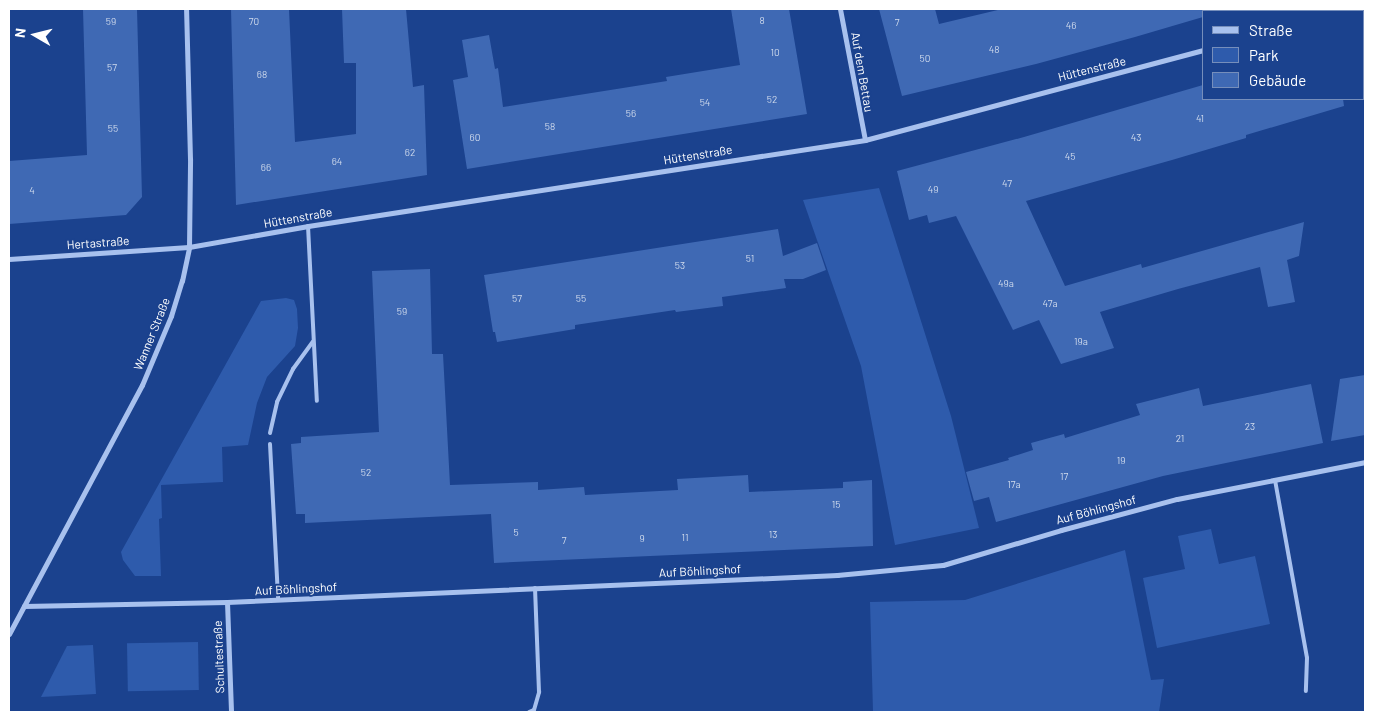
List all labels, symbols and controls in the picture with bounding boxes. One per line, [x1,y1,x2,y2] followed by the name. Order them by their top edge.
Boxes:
[10,10,60,60] north arrow
[1202,10,1364,100] legend
[759,15,765,27] house number: 8
[106,16,116,28] house number: 59
[249,16,259,28] house number: 70
[895,17,899,29] house number: 7
[1066,20,1076,32] house number: 46
[1249,21,1293,39] text: Straße
[11,27,29,39] text: N
[848,31,876,113] street label: Auf dem Bettau
[989,44,999,56] house number: 48
[1249,46,1278,64] text: Park
[770,47,780,59] house number: 10
[920,53,930,65] house number: 50
[1057,54,1127,84] street label: Hüttenstraße
[107,62,117,74] house number: 57
[257,69,267,81] house number: 68
[1249,71,1306,89] text: Gebäude
[767,94,777,106] house number: 52
[700,97,710,109] house number: 54
[626,108,636,120] house number: 56
[1196,113,1204,125] house number: 41
[545,121,555,133] house number: 58
[108,123,118,135] house number: 55
[470,132,480,144] house number: 60
[1131,132,1141,144] house number: 43
[663,142,733,168] street label: Hüttenstraße
[405,147,415,159] house number: 62
[1065,151,1075,163] house number: 45
[332,156,342,168] house number: 64
[261,162,271,174] house number: 66
[1002,178,1012,190] house number: 47
[928,184,938,196] house number: 49
[29,185,35,197] house number: 4
[263,205,333,231] street label: Hüttenstraße
[66,234,130,252] street label: Hertastraße
[746,253,754,265] house number: 51
[675,260,685,272] house number: 53
[998,278,1014,290] house number: 49a
[512,293,522,305] house number: 57
[576,293,586,305] house number: 55
[131,296,173,372] street label: Wanner Straße
[1042,298,1058,310] house number: 47a
[397,306,407,318] house number: 59
[1074,336,1088,348] house number: 19a
[1245,421,1255,433] house number: 23
[1176,433,1184,445] house number: 21
[1117,455,1125,467] house number: 19
[361,467,371,479] house number: 52
[1060,471,1068,483] house number: 17
[1007,479,1021,491] house number: 17a
[1054,492,1138,528] street label: Auf Böhlingshof
[832,499,840,511] house number: 15
[513,527,519,539] house number: 5
[769,529,777,541] house number: 13
[681,532,689,544] house number: 11
[639,533,645,545] house number: 9
[562,535,566,547] house number: 7
[659,562,741,580] street label: Auf Böhlingshof
[255,580,337,598] street label: Auf Böhlingshof
[211,620,227,694] street label: Schultestraße

